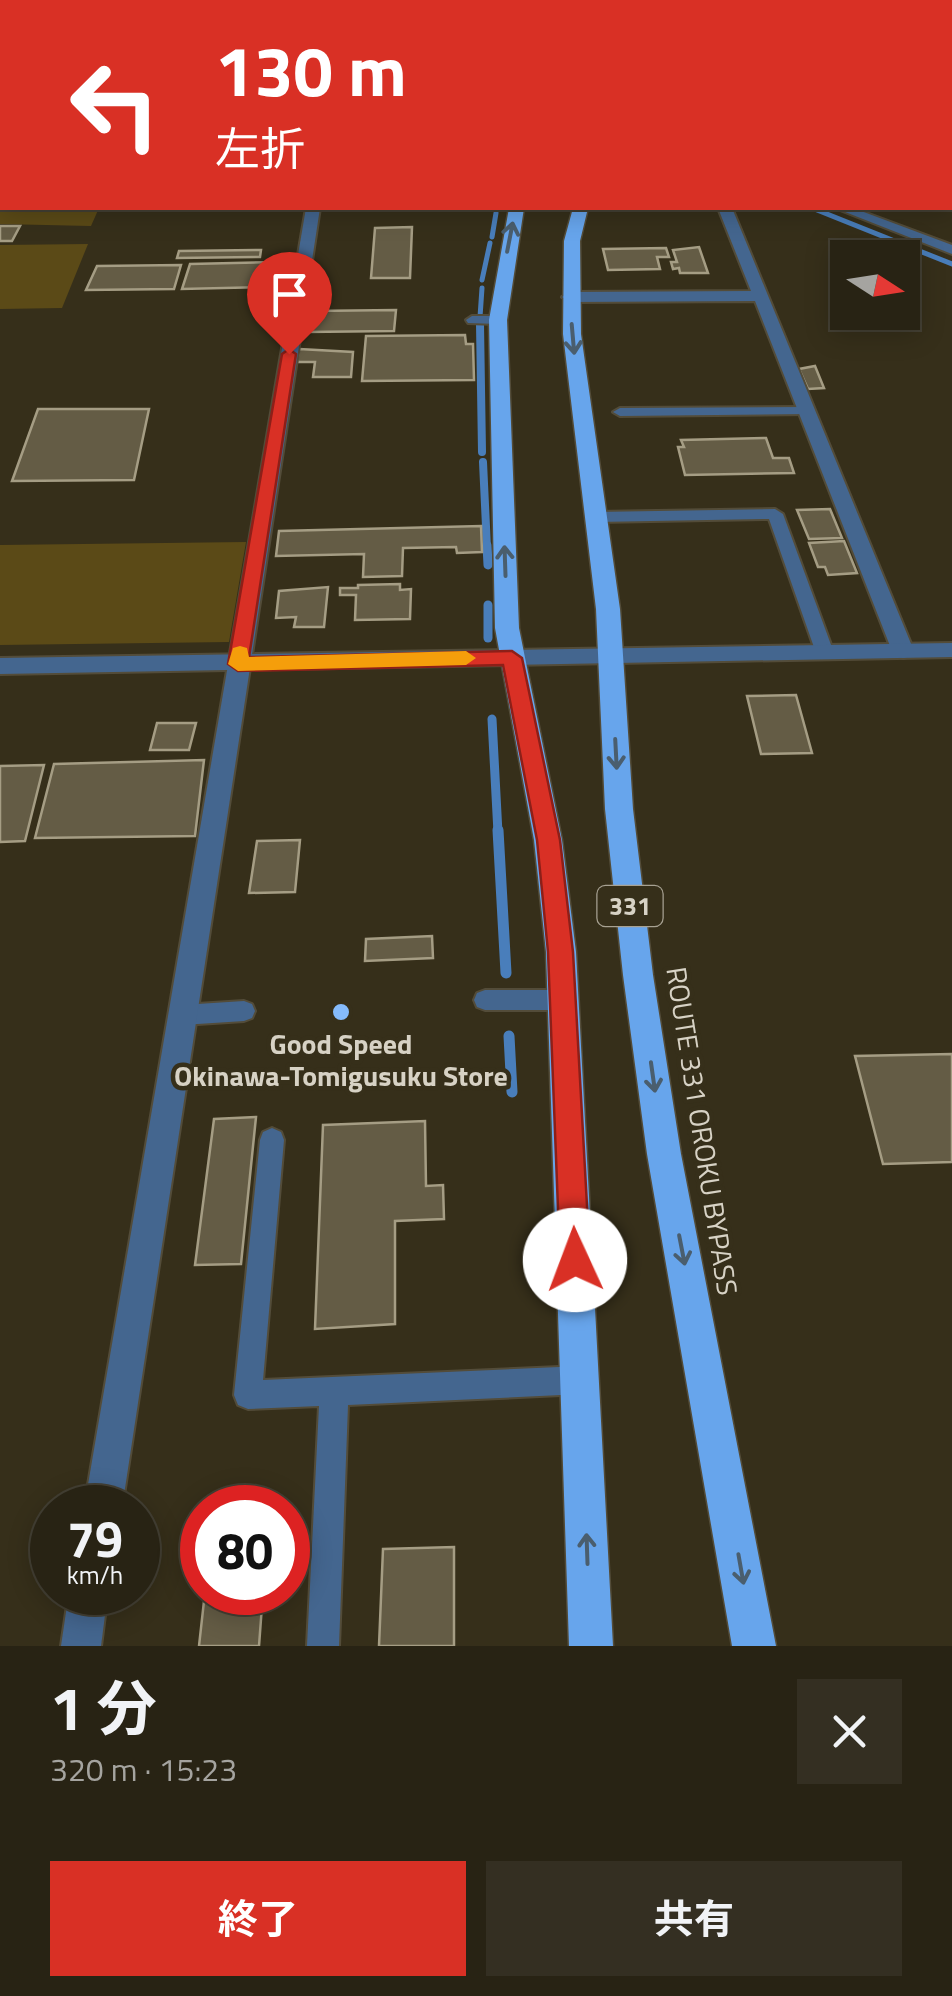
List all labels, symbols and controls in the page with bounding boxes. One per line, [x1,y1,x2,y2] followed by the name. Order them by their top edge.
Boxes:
[215,17,407,123] text: 130 m
[50,40,180,170] icon: left
[215,114,305,182] text: 左折
[501,222,520,254] one-way arrow
[830,240,920,330] north arrow
[830,240,920,330] map controls
[247,252,332,355] pin
[262,267,317,322] icon: arrive
[563,322,582,355] one-way arrow
[495,545,514,577] one-way arrow
[607,737,626,769] one-way arrow
[598,886,662,926] road number: 331
[655,964,750,1298] street label: ROUTE 331 OROKU BYPASS
[330,1001,352,1023] marker: Good Speed Okinawa-Tomigusuku Store
[174,1022,508,1097] place label: Good Speed Okinawa-Tomigusuku Store
[644,1060,662,1092] one-way arrow
[523,1208,627,1312] position arrow
[673,1233,692,1265] one-way arrow
[180,1485,310,1615] speed limit sign: 80
[67,1500,123,1576] text: 79
[578,1533,597,1565] one-way arrow
[732,1552,751,1585] one-way arrow
[67,1556,123,1594] text: km/h
[50,1662,157,1753] text: 1 分
[797,1679,902,1784] button: close
[50,1745,237,1793] text: 320 m · 15:23
[50,1861,466,1976] button: 終了
[486,1861,902,1976] button: 共有

